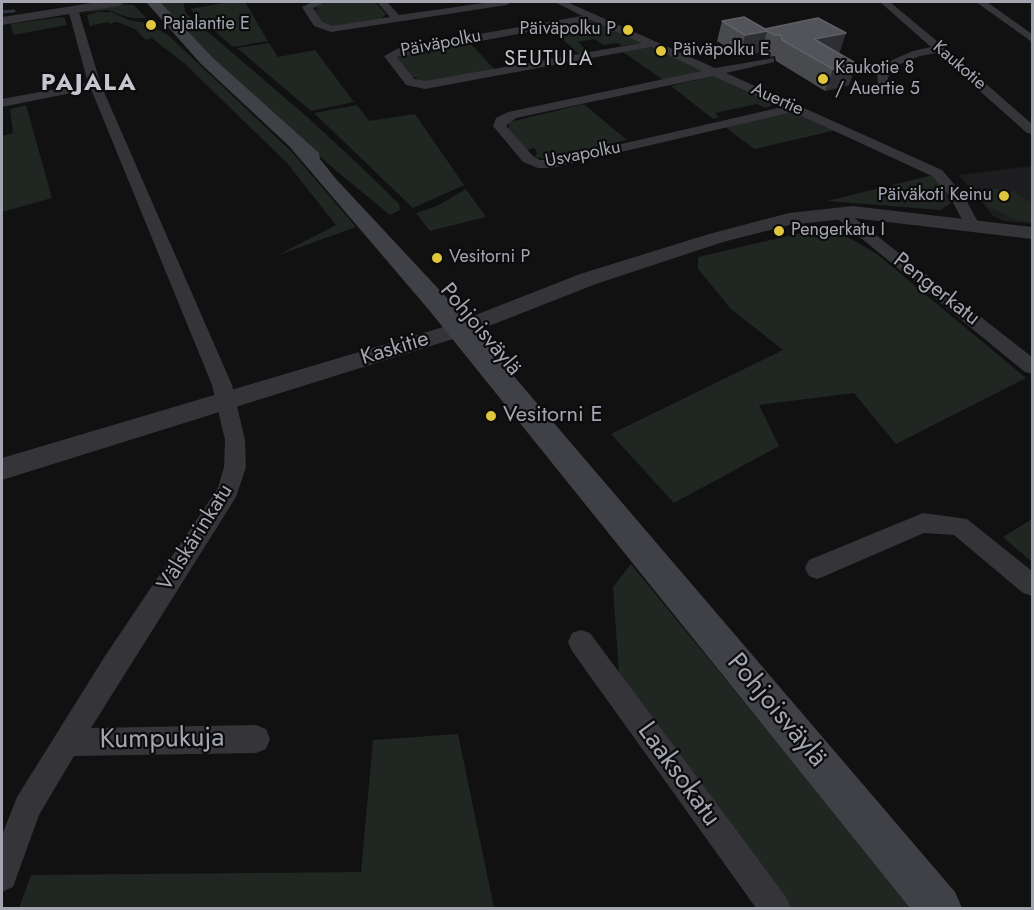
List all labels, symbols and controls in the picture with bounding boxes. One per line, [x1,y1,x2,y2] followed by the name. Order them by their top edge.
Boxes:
[163,14,250,36] place label: Pajalantie E
[144,18,158,32] marker: Pajalantie E
[519,19,616,41] place label: Päiväpolku P
[621,23,635,37] marker: Päiväpolku P
[399,26,483,62] street label: Päiväpolku
[928,37,990,95] street label: Kaukotie
[673,40,770,62] place label: Päiväpolku E
[654,44,668,58] marker: Päiväpolku E
[504,48,594,72] district label: SEUTULA
[835,58,920,100] place label: Kaukotie 8 / Auertie 5
[41,70,137,98] district label: PAJALA
[816,72,830,86] marker: Kaukotie 8 / Auertie 5
[748,79,806,121] street label: Auertie
[543,137,623,173] street label: Usvapolku
[878,185,992,207] place label: Päiväkoti Keinu
[997,189,1011,203] marker: Päiväkoti Keinu
[791,220,885,242] place label: Pengerkatu I
[772,224,786,238] marker: Pengerkatu I
[449,247,530,269] place label: Vesitorni P
[887,248,985,332] street label: Pengerkatu
[430,251,444,265] marker: Vesitorni P
[434,278,526,382] street label: Pohjoisväylä
[358,326,432,372] street label: Kaskitie
[503,403,602,429] place label: Vesitorni E
[484,409,498,423] marker: Vesitorni E
[153,480,239,596] street label: Välskärinkatu
[719,648,833,774] street label: Pohjoisväylä
[629,716,727,834] street label: Laaksokatu
[99,723,225,757] street label: Kumpukuja

